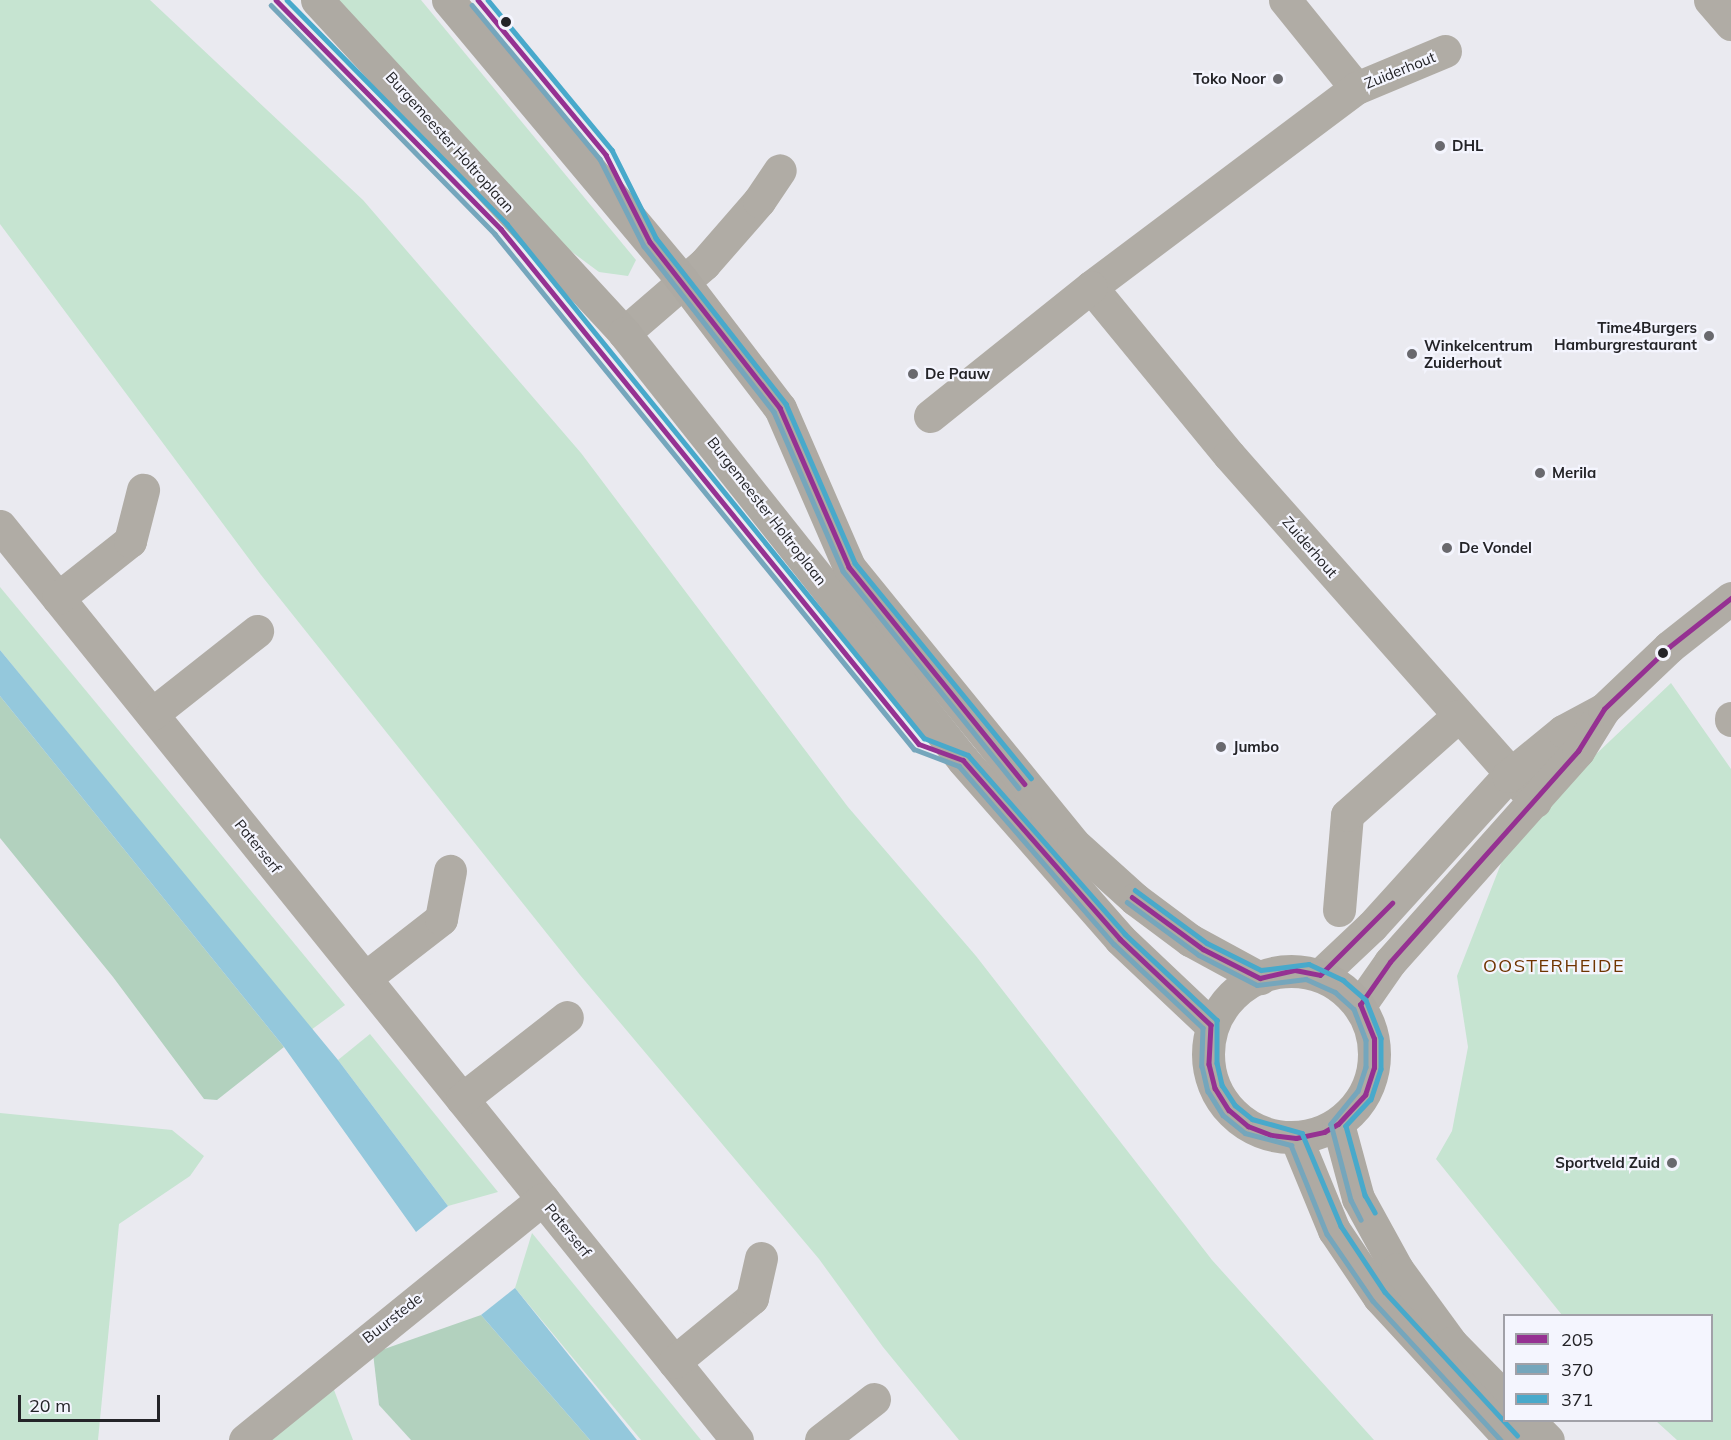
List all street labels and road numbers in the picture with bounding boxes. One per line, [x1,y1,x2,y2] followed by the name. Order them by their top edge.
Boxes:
[1362,48,1438,92] street label: Zuiderhout
[382,68,518,216] street label: Burgemeester Holtroplaan
[704,433,830,589] street label: Burgemeester Holtroplaan
[1279,513,1341,581] street label: Zuiderhout
[231,816,285,876] street label: Paterserf
[541,1200,595,1260] street label: Paterserf
[359,1289,425,1347] street label: Buurstede

